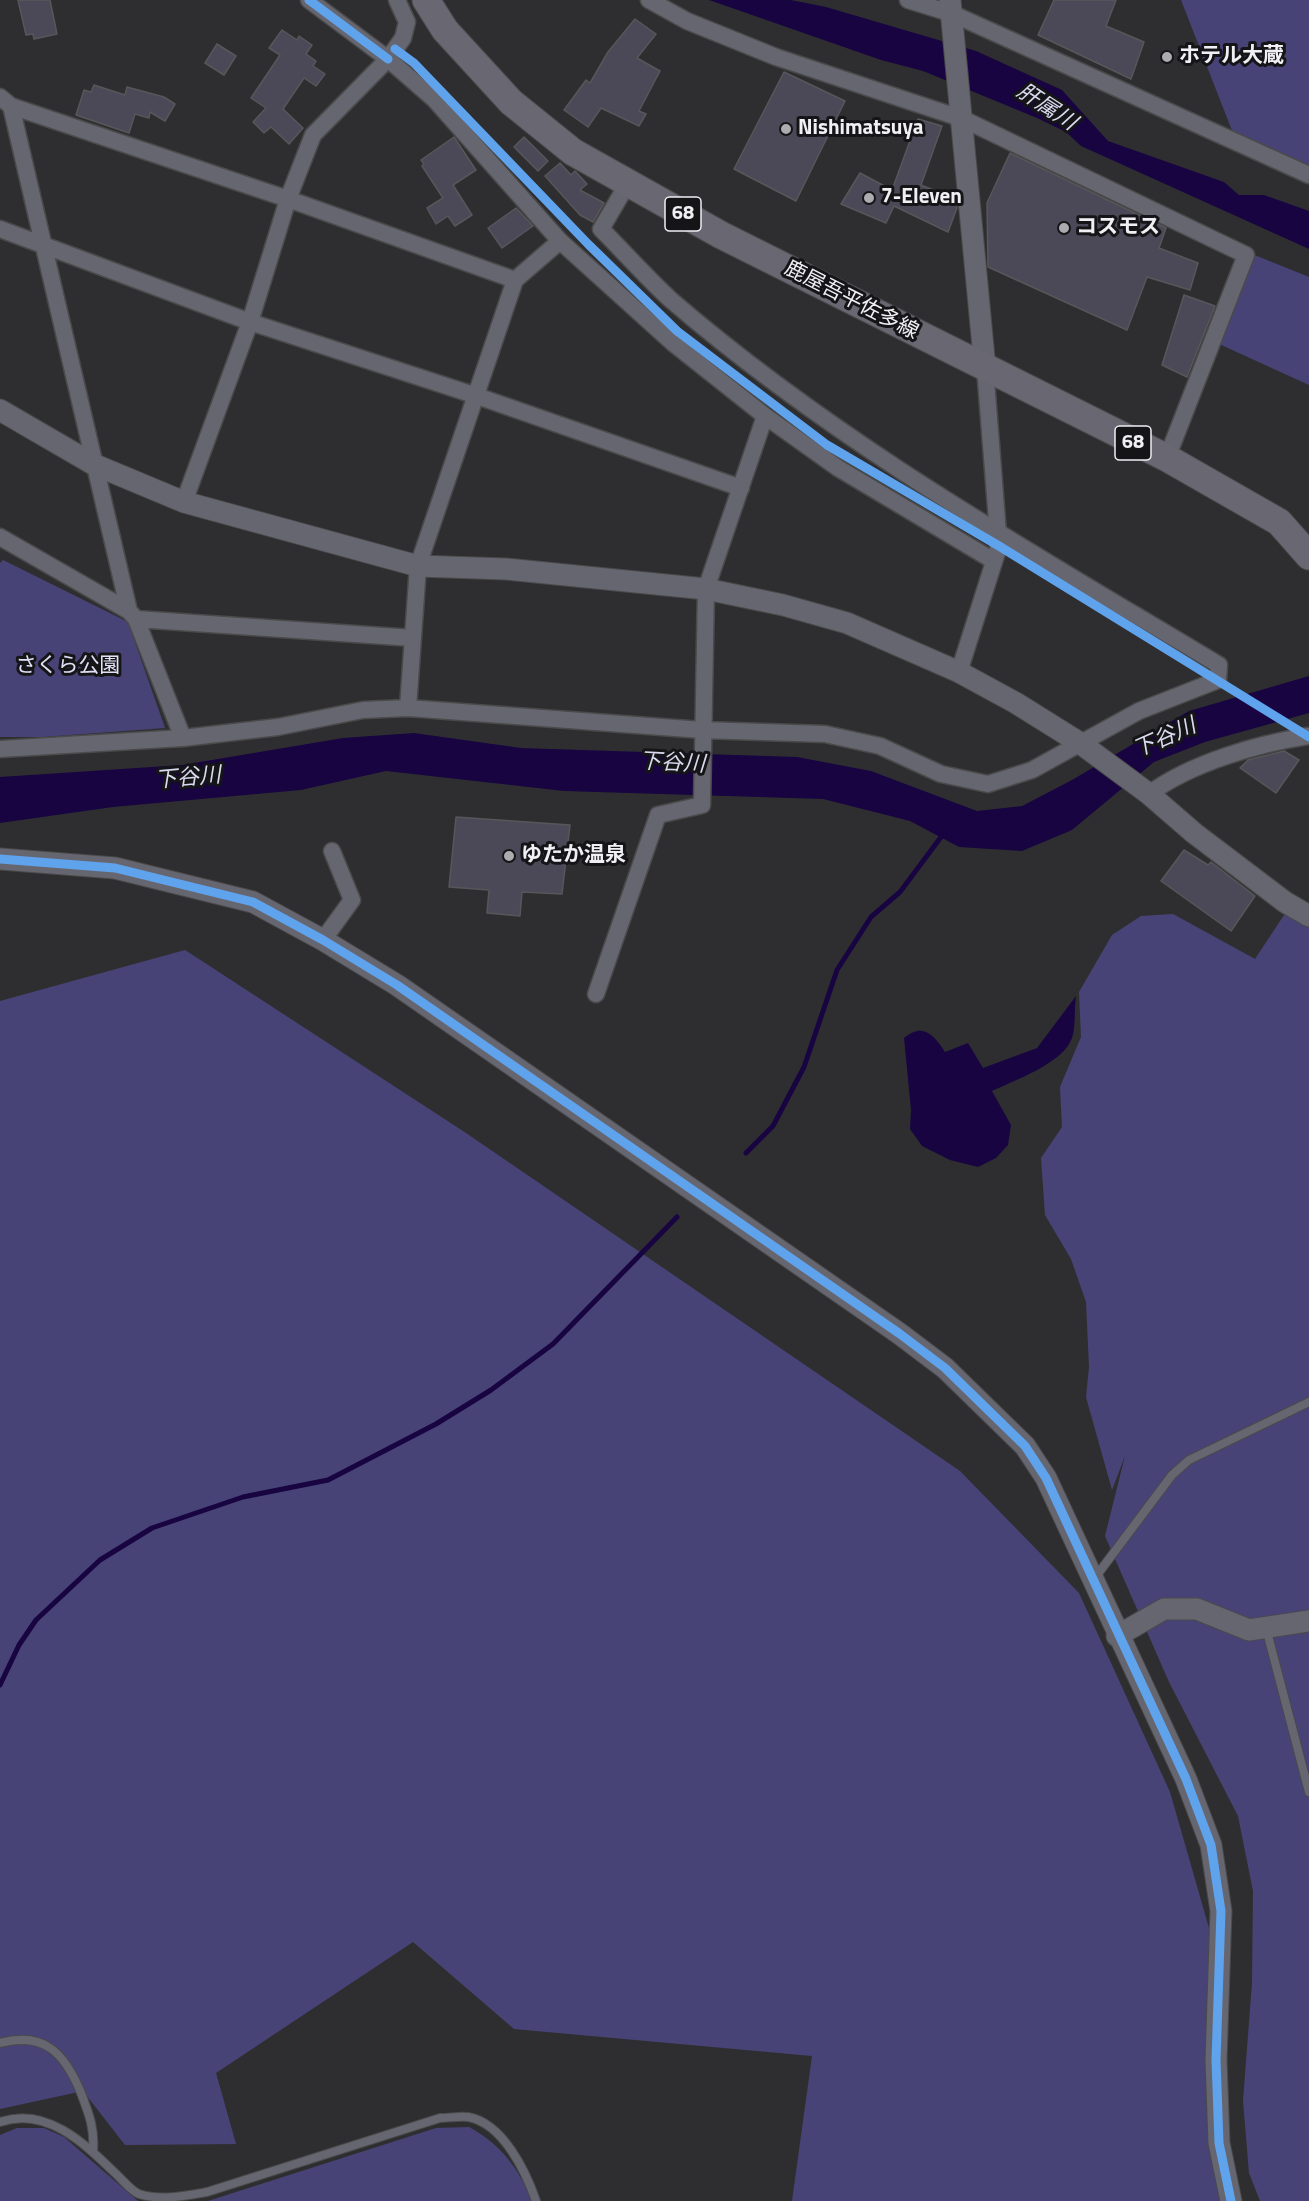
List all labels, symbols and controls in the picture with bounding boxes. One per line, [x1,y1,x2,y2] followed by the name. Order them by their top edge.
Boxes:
[1179,44,1284,70] place label: ホテル大蔵
[1160,50,1174,64] marker: ホテル大蔵
[1011,79,1081,137] water label: 肝属川
[798,116,923,142] place label: Nishimatsuya
[779,122,793,136] marker: Nishimatsuya
[881,185,962,211] place label: 7-Eleven
[862,191,876,205] marker: 7-Eleven
[665,197,701,231] road number: 68
[1076,215,1160,241] place label: コスモス
[1057,221,1071,235] marker: コスモス
[780,256,922,346] street label: 鹿屋吾平佐多線
[1115,426,1151,460] road number: 68
[16,654,120,680] park label: さくら公園
[1129,714,1201,764] water label: 下谷川
[638,749,706,779] water label: 下谷川
[154,763,222,795] water label: 下谷川
[521,843,626,869] place label: ゆたか温泉
[502,849,516,863] marker: ゆたか温泉

